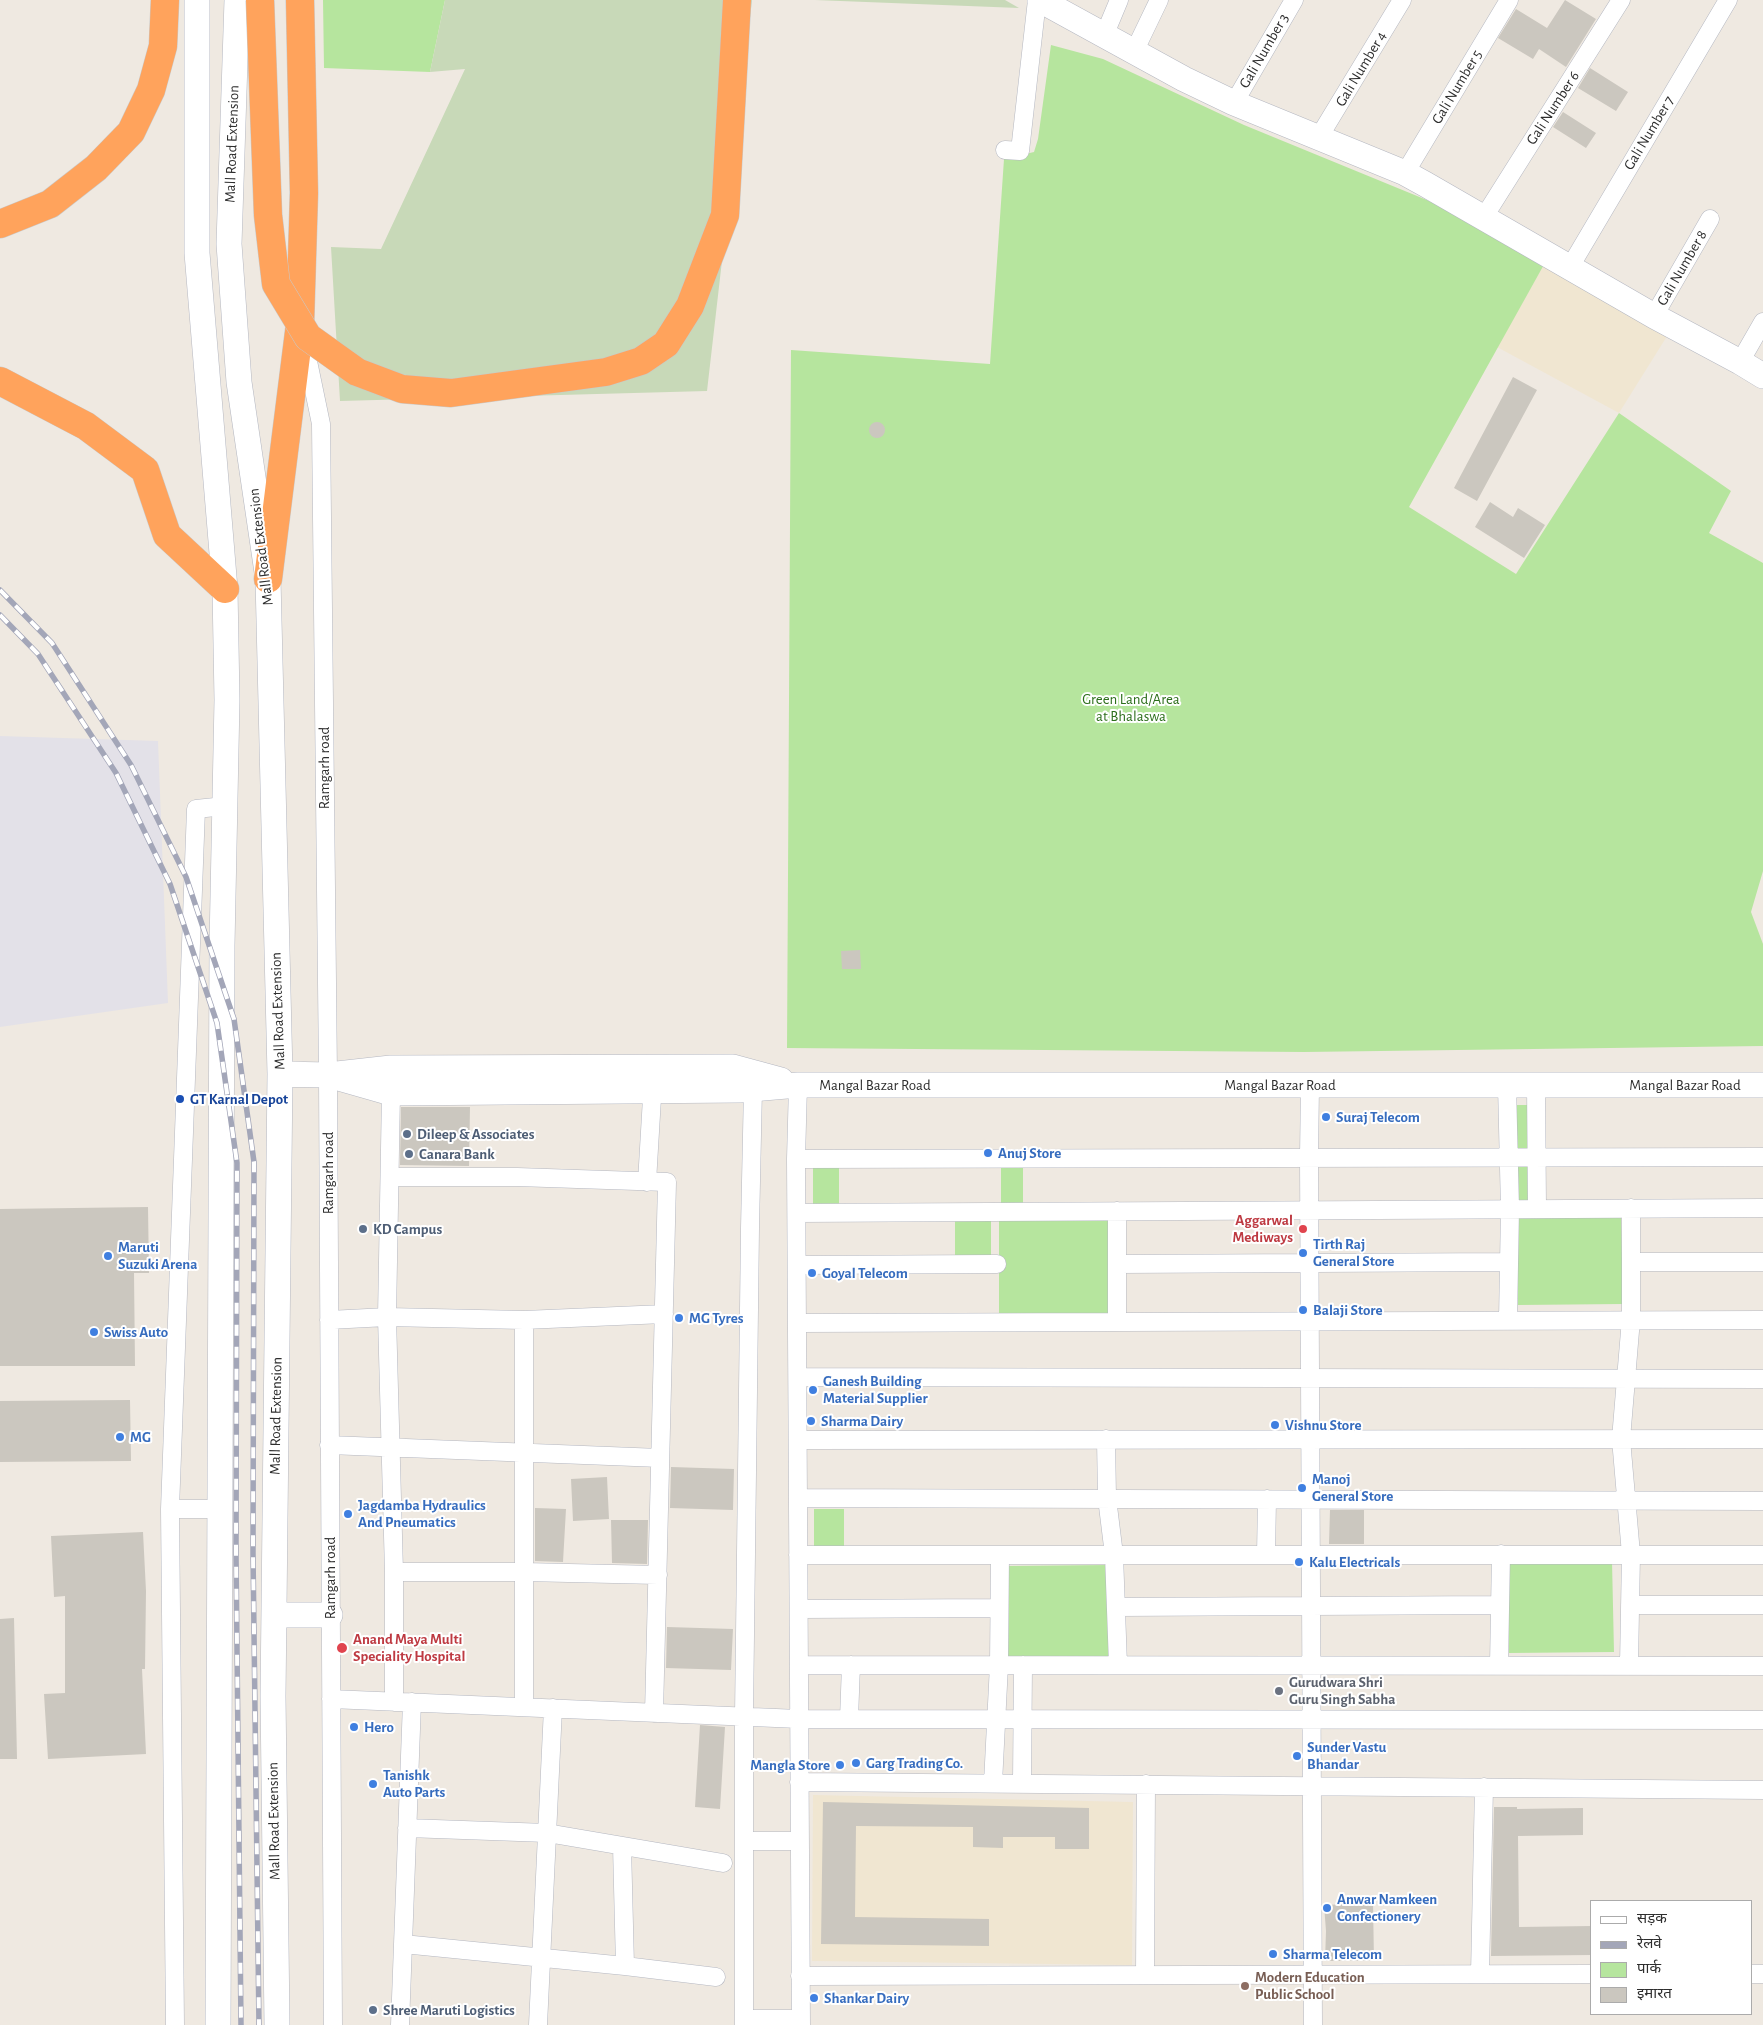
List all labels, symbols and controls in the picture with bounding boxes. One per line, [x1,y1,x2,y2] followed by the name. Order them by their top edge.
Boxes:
[1235,10,1293,92] street label: Gali Number 3
[1332,28,1390,110] street label: Gali Number 4
[1428,47,1486,127] street label: Gali Number 5
[1523,68,1583,148] street label: Gali Number 6
[221,85,243,203] street label: Mall Road Extension
[1620,93,1678,173] street label: Gali Number 7
[1653,227,1711,309] street label: Gali Number 8
[245,487,277,607] street label: Mall Road Extension
[1082,690,1180,725] park label: Green Land/Area at Bhalaswa
[315,727,333,809] street label: Ramgarh road
[267,952,289,1070] street label: Mall Road Extension
[819,1076,931,1094] street label: Mangal Bazar Road
[1224,1076,1336,1094] street label: Mangal Bazar Road
[1629,1076,1741,1094] street label: Mangal Bazar Road
[190,1090,288,1108] place label: GT Karnal Depot
[174,1093,186,1105] marker: GT Karnal Depot
[1336,1108,1420,1126] place label: Suraj Telecom
[1320,1111,1332,1123] marker: Suraj Telecom
[417,1125,534,1143] place label: Dileep & Associates
[401,1128,413,1140] marker: Dileep & Associates
[319,1132,337,1214] street label: Ramgarh road
[998,1144,1061,1162] place label: Anuj Store
[419,1145,495,1163] place label: Canara Bank
[982,1147,994,1159] marker: Anuj Store
[403,1148,415,1160] marker: Canara Bank
[1233,1211,1293,1246] place label: Aggarwal Mediways
[373,1220,442,1238] place label: KD Campus
[357,1223,369,1235] marker: KD Campus
[1297,1223,1309,1235] marker: Aggarwal Mediways
[1313,1235,1394,1270] place label: Tirth Raj General Store
[118,1238,197,1273] place label: Maruti Suzuki Arena
[1297,1247,1309,1259] marker: Tirth Raj General Store
[102,1250,114,1262] marker: Maruti Suzuki Arena
[822,1264,908,1282] place label: Goyal Telecom
[806,1267,818,1279] marker: Goyal Telecom
[1313,1301,1383,1319] place label: Balaji Store
[1297,1304,1309,1316] marker: Balaji Store
[689,1309,744,1327] place label: MG Tyres
[673,1312,685,1324] marker: MG Tyres
[104,1323,168,1341] place label: Swiss Auto
[88,1326,100,1338] marker: Swiss Auto
[266,1357,286,1475] street label: Mall Road Extension
[823,1372,928,1407] place label: Ganesh Building Material Supplier
[807,1384,819,1396] marker: Ganesh Building Material Supplier
[821,1412,903,1430] place label: Sharma Dairy
[805,1415,817,1427] marker: Sharma Dairy
[1285,1416,1361,1434] place label: Vishnu Store
[1269,1419,1281,1431] marker: Vishnu Store
[130,1428,151,1446] place label: MG
[114,1431,126,1443] marker: MG
[1312,1470,1393,1505] place label: Manoj General Store
[1296,1482,1308,1494] marker: Manoj General Store
[358,1496,486,1531] place label: Jagdamba Hydraulics And Pneumatics
[342,1508,354,1520] marker: Jagdamba Hydraulics And Pneumatics
[321,1537,339,1619] street label: Ramgarh road
[1309,1553,1400,1571] place label: Kalu Electricals
[1293,1556,1305,1568] marker: Kalu Electricals
[353,1630,465,1665] place label: Anand Maya Multi Speciality Hospital
[335,1641,349,1655] marker: Anand Maya Multi Speciality Hospital
[1289,1673,1395,1708] place label: Gurudwara Shri Guru Singh Sabha
[1273,1685,1285,1697] marker: Gurudwara Shri Guru Singh Sabha
[364,1718,394,1736] place label: Hero
[348,1721,360,1733] marker: Hero
[1307,1738,1386,1773] place label: Sunder Vastu Bhandar
[1291,1750,1303,1762] marker: Sunder Vastu Bhandar
[866,1754,963,1772] place label: Garg Trading Co.
[750,1756,830,1774] place label: Mangla Store
[850,1757,862,1769] marker: Garg Trading Co.
[834,1759,846,1771] marker: Mangla Store
[264,1762,284,1880] street label: Mall Road Extension
[383,1766,445,1801] place label: Tanishk Auto Parts
[367,1778,379,1790] marker: Tanishk Auto Parts
[1337,1890,1437,1925] place label: Anwar Namkeen Confectionery
[1590,1900,1753,2015] legend
[1321,1902,1333,1914] marker: Anwar Namkeen Confectionery
[1637,1911,1667,1926] text: सड़क
[1637,1936,1662,1951] text: रेलवे
[1283,1945,1382,1963] place label: Sharma Telecom
[1267,1948,1279,1960] marker: Sharma Telecom
[1637,1961,1661,1976] text: पार्क
[1255,1968,1365,2003] place label: Modern Education Public School
[1239,1980,1251,1992] marker: Modern Education Public School
[1637,1986,1672,2001] text: इमारत
[824,1989,909,2007] place label: Shankar Dairy
[808,1992,820,2004] marker: Shankar Dairy
[383,2001,515,2019] place label: Shree Maruti Logistics
[367,2004,379,2016] marker: Shree Maruti Logistics

